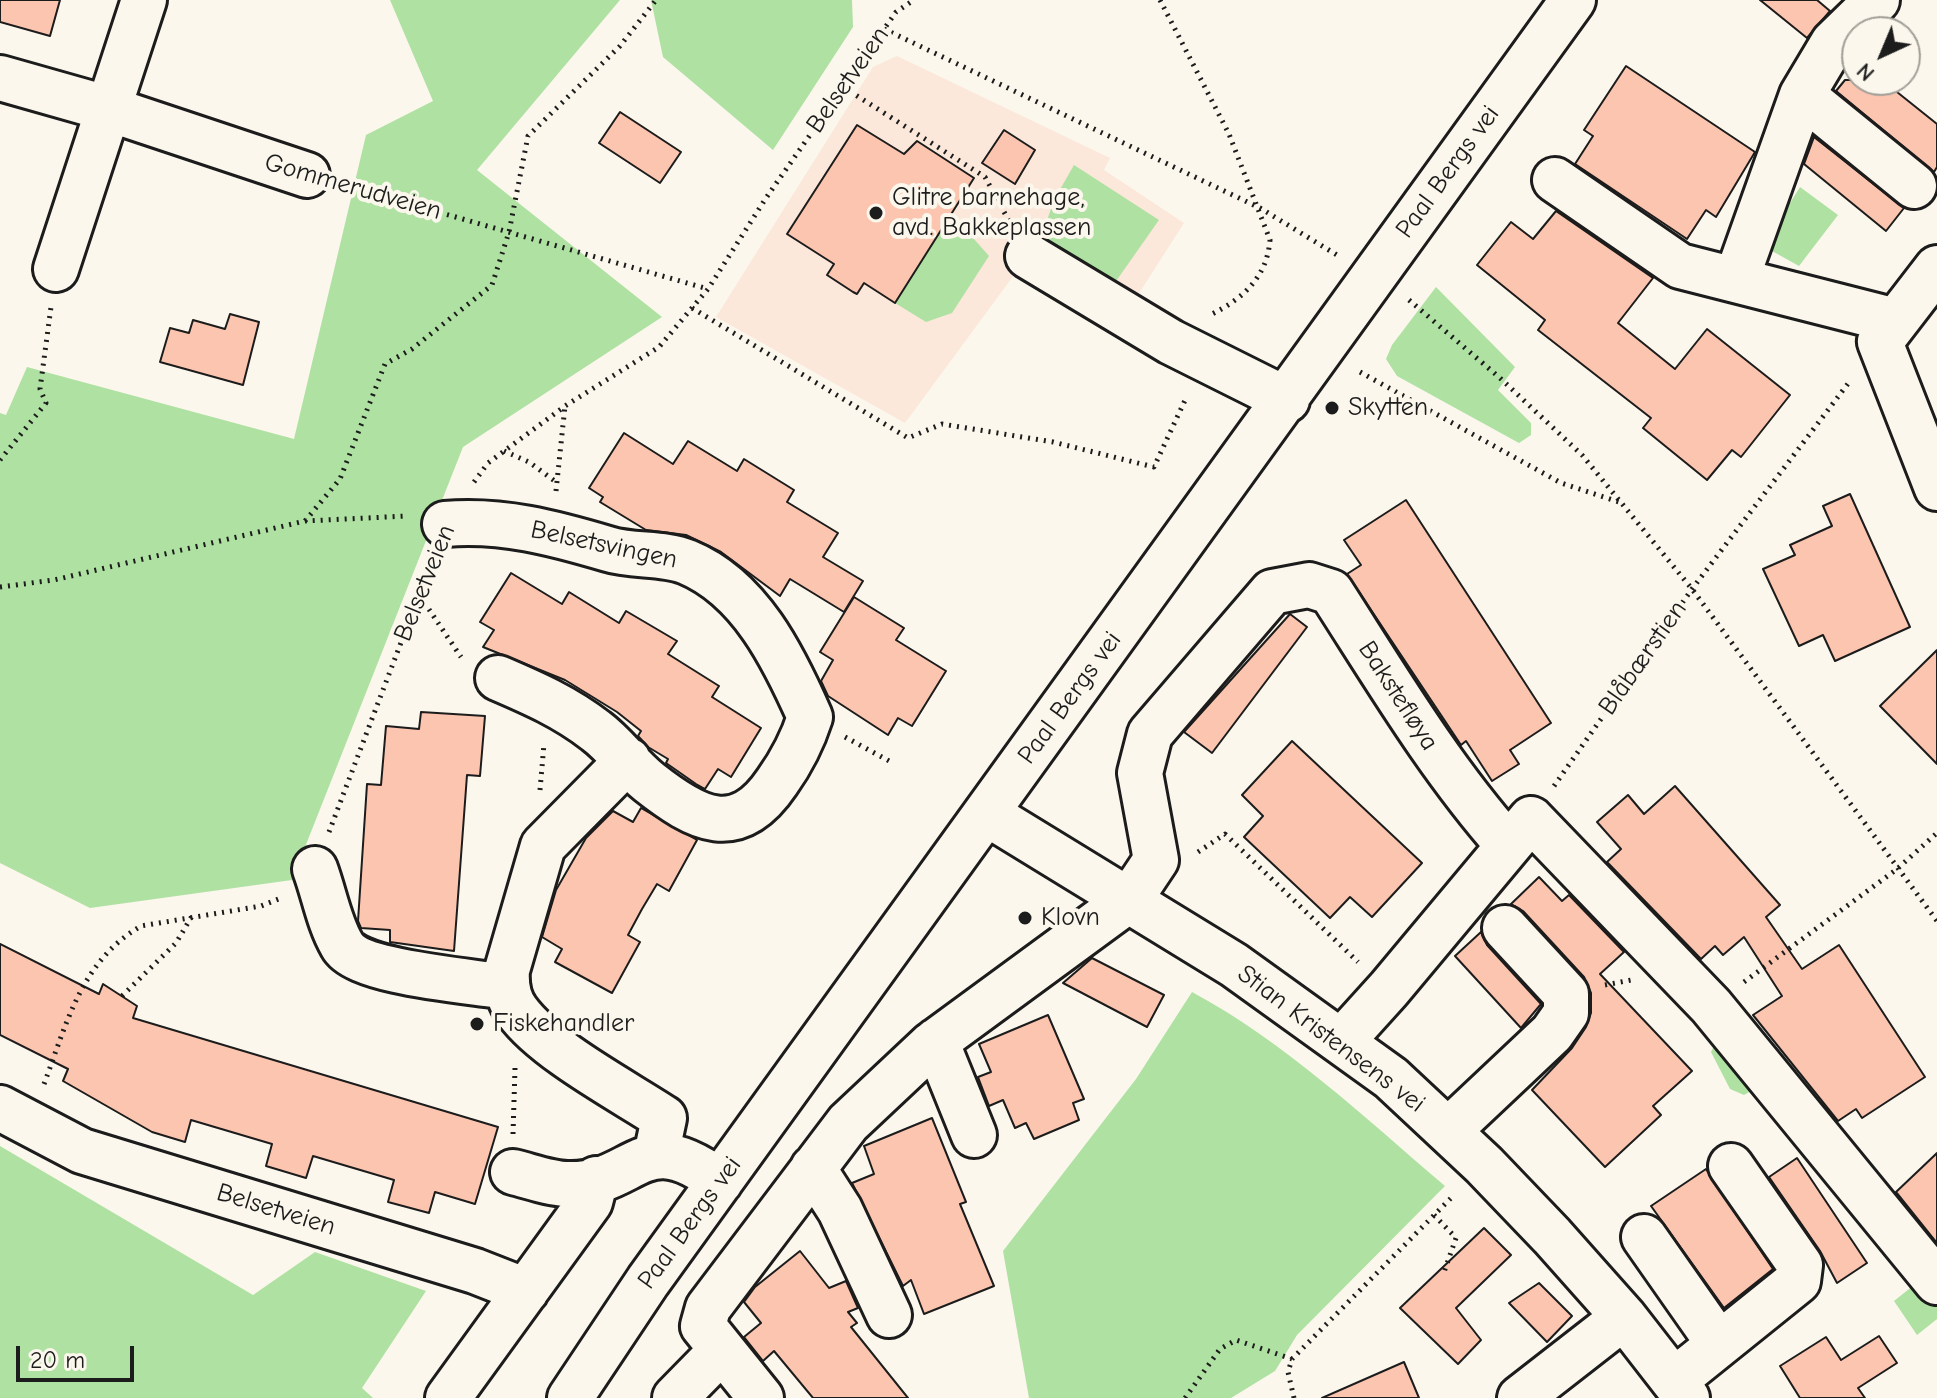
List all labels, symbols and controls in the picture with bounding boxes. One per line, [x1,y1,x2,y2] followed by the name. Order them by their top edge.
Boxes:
[1841,16,1921,96] north arrow
[800,21,896,139] street label: Belsetveien
[1852,57,1880,86] text: N
[1390,100,1506,244] street label: Paal Bergs vei
[261,147,445,227] street label: Gommerudveien
[892,182,1091,244] place label: Glitre barnehage, avd. Bakkeplassen
[867,204,885,222] marker: Glitre barnehage, avd. Bakkeplassen
[1348,392,1428,424] place label: Skytten
[1323,399,1341,417] marker: Skytten
[528,514,680,576] street label: Belsetsvingen
[388,520,462,646] street label: Belsetveien
[1592,595,1694,721] street label: Blåbærstien
[1012,626,1128,770] street label: Paal Bergs vei
[1351,636,1445,756] street label: Bakstefløya
[1041,902,1100,934] place label: Klovn
[1016,909,1034,927] marker: Klovn
[1231,958,1431,1120] street label: Stian Kristensens vei
[493,1008,634,1040] place label: Fiskehandler
[468,1015,486,1033] marker: Fiskehandler
[632,1151,748,1295] street label: Paal Bergs vei
[213,1177,339,1243] street label: Belsetveien
[20,1330,138,1380] scale bar
[30,1346,85,1374] text: 20 m

